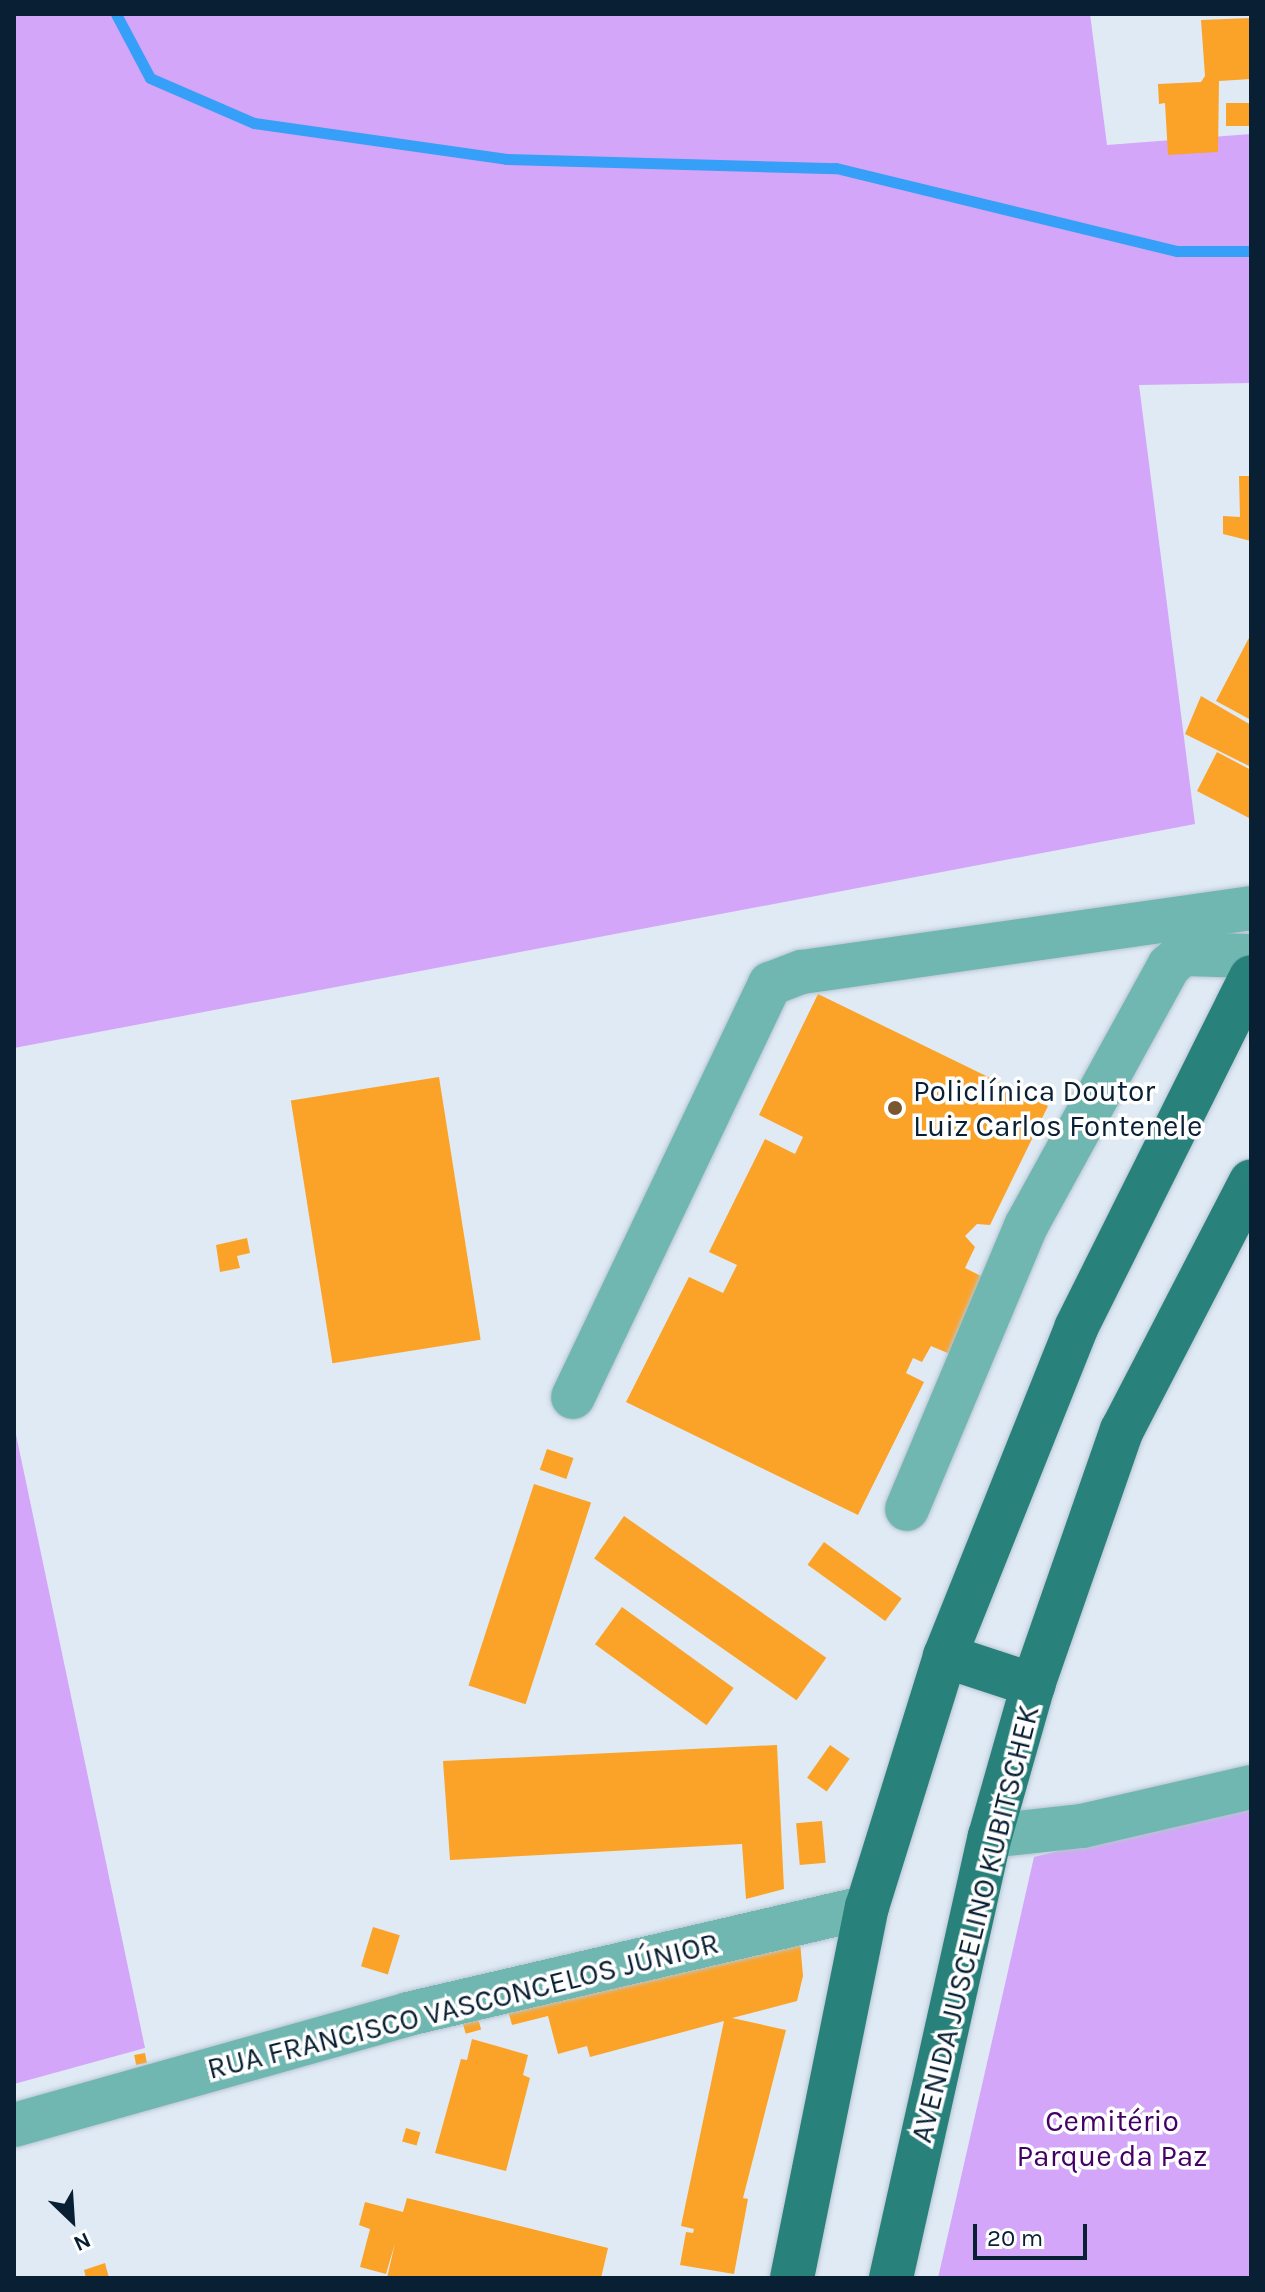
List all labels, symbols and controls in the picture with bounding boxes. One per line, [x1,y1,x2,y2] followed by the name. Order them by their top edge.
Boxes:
[913,1073,1202,1144] place label: Policlínica Doutor Luiz Carlos Fontenele
[884,1097,906,1119] marker: Policlínica Doutor Luiz Carlos Fontenele
[903,1702,1047,2146] street label: AVENIDA JUSCELINO KUBITSCHEK
[204,1925,722,2087] street label: RUA FRANCISCO VASCONCELOS JÚNIOR
[1017,2103,1207,2174] park label: Cemitério Parque da Paz
[32,2180,112,2260] north arrow
[977,2208,1091,2258] scale bar
[987,2224,1043,2252] text: 20 m
[69,2227,95,2257] text: N

